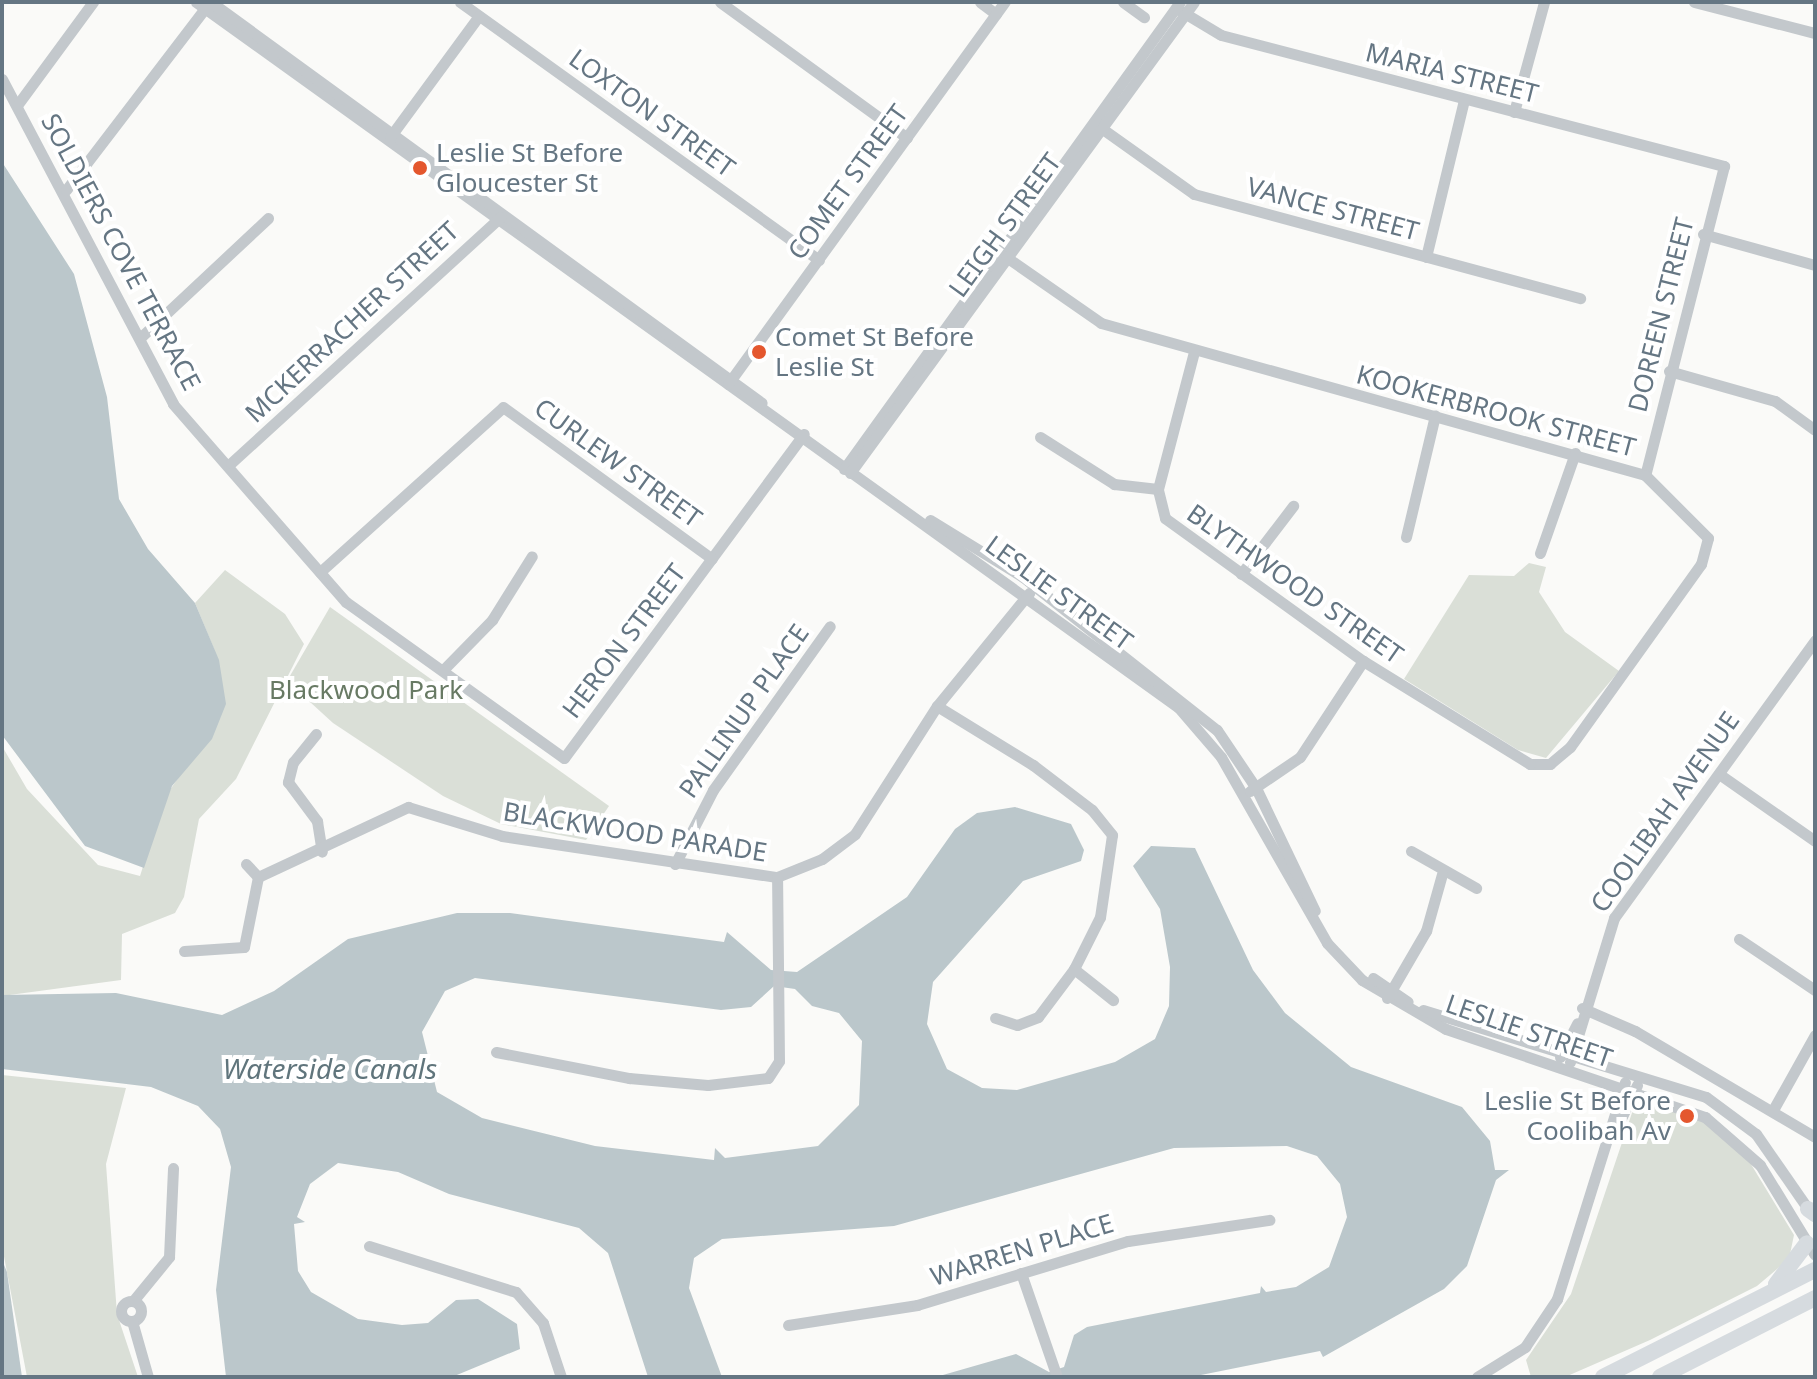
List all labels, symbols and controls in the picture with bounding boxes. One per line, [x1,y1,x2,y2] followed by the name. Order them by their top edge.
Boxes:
[1362,36,1542,110] street label: MARIA STREET
[563,42,741,184] street label: LOXTON STREET
[781,99,915,265] street label: COMET STREET
[35,108,207,396] street label: SOLDIERS COVE TERRACE
[436,137,623,198] place label: Leslie St Before Gloucester St
[942,147,1068,303] street label: LEIGH STREET
[411,159,429,177] marker: Leslie St Before Gloucester St
[1244,171,1422,247] street label: VANCE STREET
[239,215,465,429] street label: MCKERRACHER STREET
[1622,215,1700,415] street label: DOREEN STREET
[775,321,974,382] place label: Comet St Before Leslie St
[750,343,768,361] marker: Comet St Before Leslie St
[1353,359,1639,463] street label: KOOKERBROOK STREET
[528,392,708,534] street label: CURLEW STREET
[1181,498,1409,670] street label: BLYTHWOOD STREET
[979,529,1139,657] street label: LESLIE STREET
[556,558,692,724] street label: HERON STREET
[673,618,815,804] street label: PALLINUP PLACE
[269,674,463,706] park label: Blackwood Park
[1584,706,1746,918] street label: COOLIBAH AVENUE
[501,796,769,868] street label: BLACKWOOD PARADE
[1442,988,1616,1074] street label: LESLIE STREET
[223,1051,437,1085] water label: Waterside Canals
[1484,1085,1671,1146] place label: Leslie St Before Coolibah Av
[1678,1107,1696,1125] marker: Leslie St Before Coolibah Av
[927,1207,1117,1293] street label: WARREN PLACE

